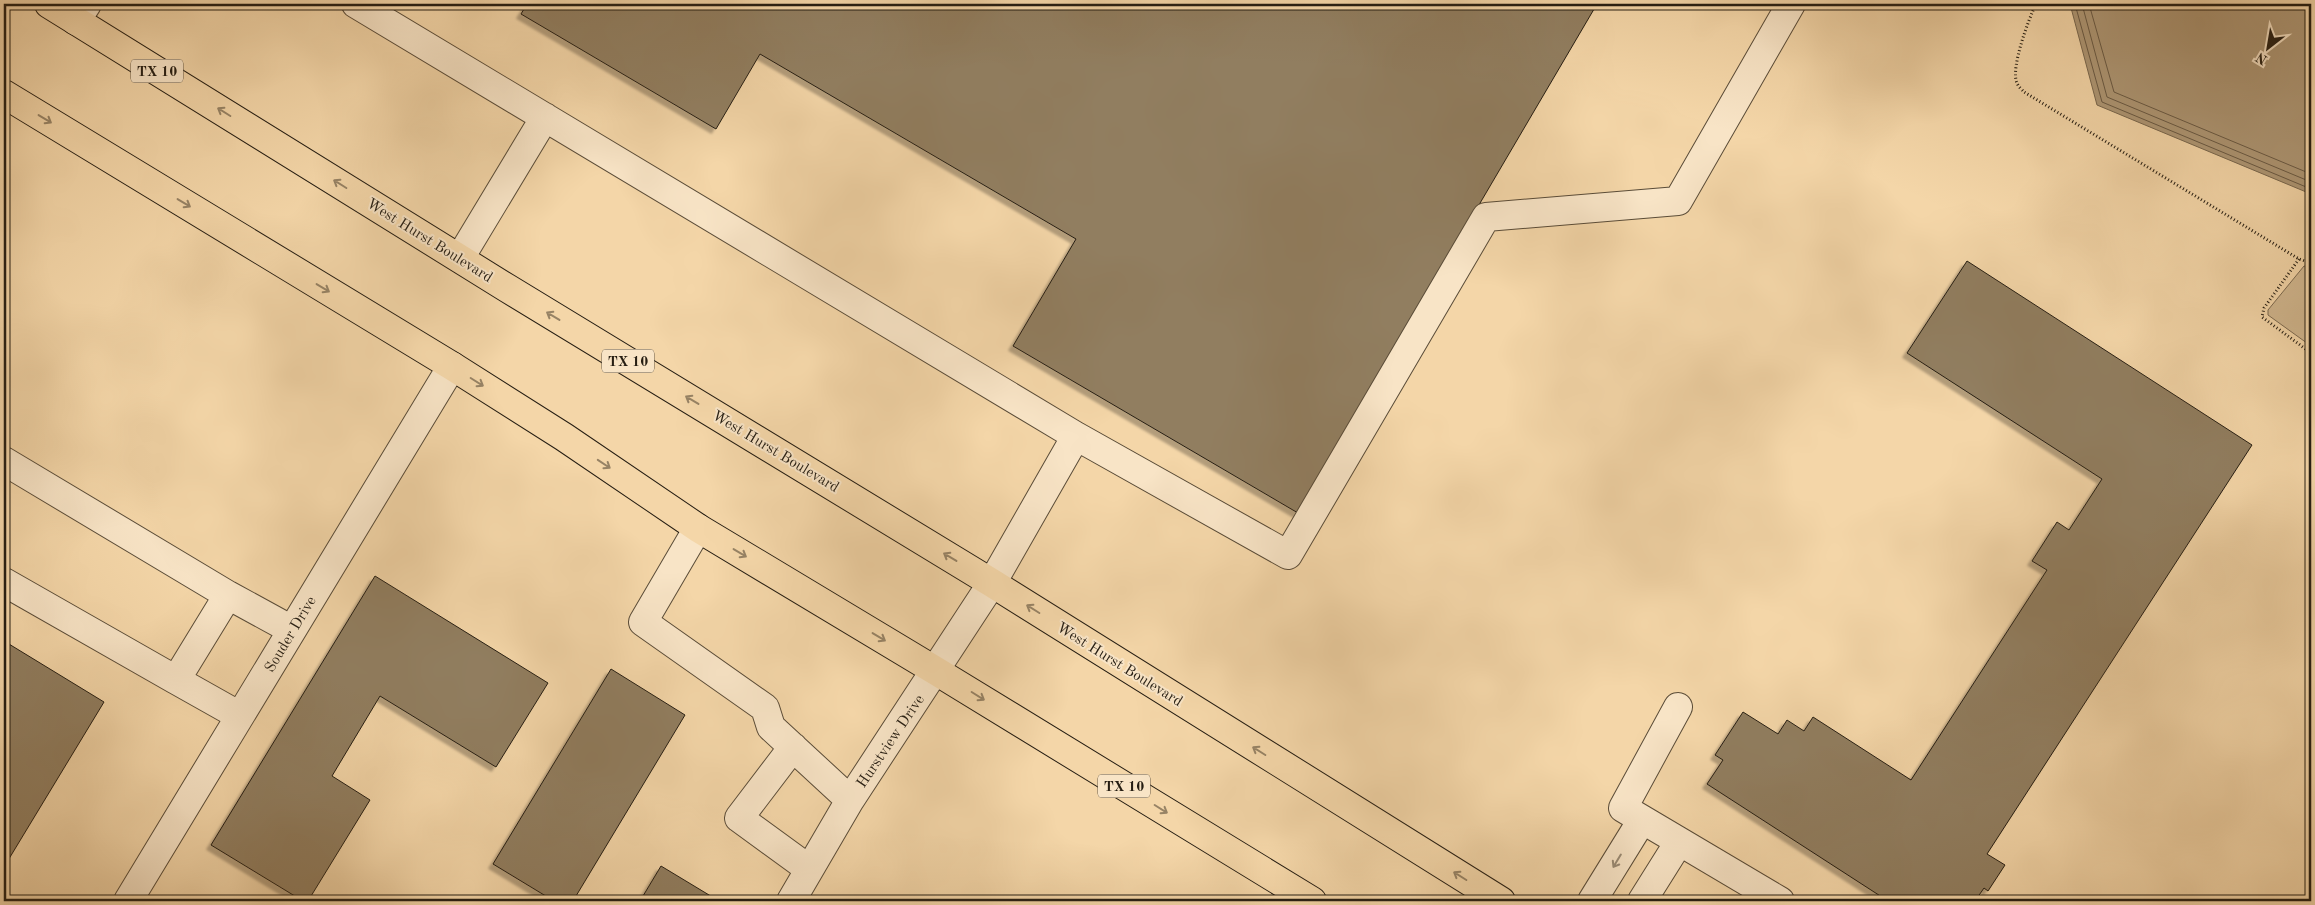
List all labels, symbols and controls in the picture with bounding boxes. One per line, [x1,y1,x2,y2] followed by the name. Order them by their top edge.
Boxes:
[2242,22,2292,72] north arrow
[2253,49,2270,67] text: N
[131,59,183,82] road number: TX 10
[217,107,231,117] one-way arrow
[38,114,52,124] one-way arrow
[334,179,348,189] one-way arrow
[364,196,495,286] street label: West Hurst Boulevard
[177,199,191,209] one-way arrow
[316,283,330,293] one-way arrow
[546,310,560,321] one-way arrow
[602,350,654,372] road number: TX 10
[469,377,483,387] one-way arrow
[685,395,699,405] one-way arrow
[709,409,841,496] street label: West Hurst Boulevard
[597,459,611,469] one-way arrow
[732,549,746,559] one-way arrow
[944,552,958,562] one-way arrow
[263,594,320,675] street label: Souder Drive
[1026,603,1040,614] one-way arrow
[1054,620,1185,710] street label: West Hurst Boulevard
[872,632,886,642] one-way arrow
[970,692,984,702] one-way arrow
[855,693,928,791] street label: Hurstview Drive
[1253,746,1267,756] one-way arrow
[1098,774,1150,798] road number: TX 10
[1153,804,1167,814] one-way arrow
[1612,853,1622,867] one-way arrow
[1453,870,1467,880] one-way arrow

